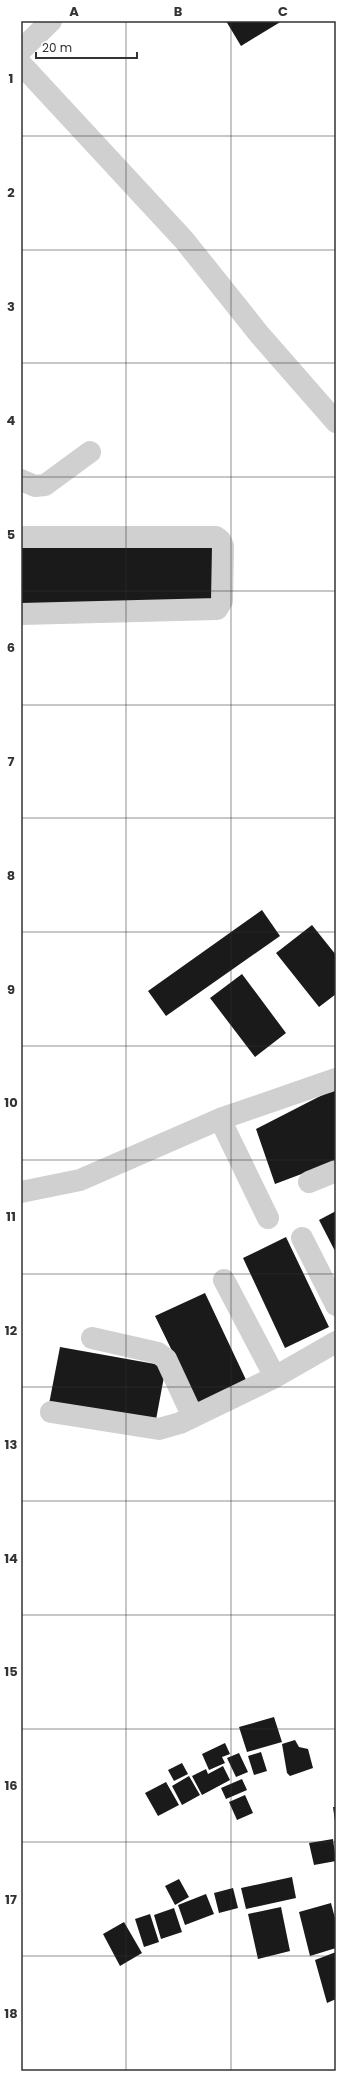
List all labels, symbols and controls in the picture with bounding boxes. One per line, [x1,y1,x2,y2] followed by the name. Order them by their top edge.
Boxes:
[69,2,79,21] text: A
[174,2,183,21] text: B
[278,2,288,21] text: C
[36,34,137,60] scale bar
[42,39,72,56] text: 20 m
[9,69,13,88] text: 1
[7,183,15,202] text: 2
[7,297,15,316] text: 3
[7,411,16,430] text: 4
[7,525,15,544] text: 5
[7,638,15,657] text: 6
[8,752,15,771] text: 7
[7,866,15,885] text: 8
[7,980,15,999] text: 9
[4,1093,18,1112] text: 10
[6,1207,16,1226] text: 11
[5,1321,18,1340] text: 12
[5,1435,18,1454] text: 13
[4,1549,18,1568] text: 14
[4,1662,18,1681] text: 15
[4,1776,18,1795] text: 16
[5,1890,17,1909] text: 17
[4,2004,18,2023] text: 18

